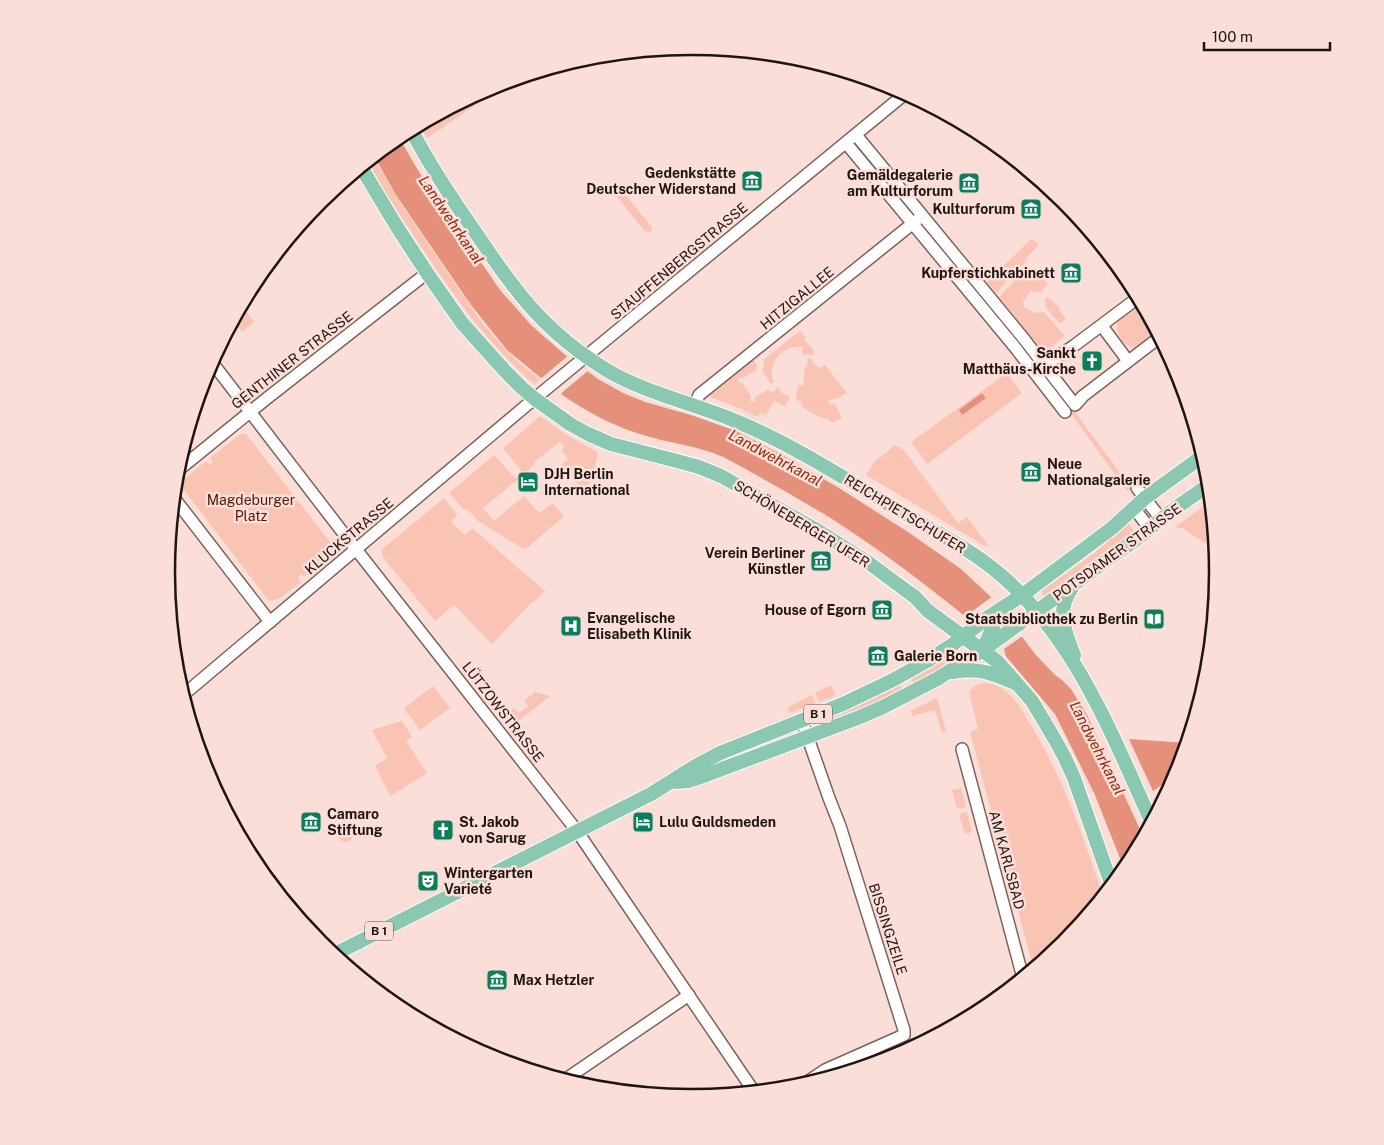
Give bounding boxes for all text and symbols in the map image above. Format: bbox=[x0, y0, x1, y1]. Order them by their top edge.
scale bar bbox=[1204, 20, 1330, 52]
text: 100 m bbox=[1212, 28, 1253, 45]
place label: Gedenkstätte Deutscher Widerstand bbox=[586, 165, 736, 197]
place label: Gemäldegalerie am Kulturforum bbox=[847, 167, 953, 199]
museum icon: Gedenkstätte Deutscher Widerstand bbox=[740, 169, 764, 193]
museum icon: Gemäldegalerie am Kulturforum bbox=[957, 171, 981, 195]
water label: Landwehrkanal bbox=[416, 172, 487, 267]
museum icon: Kulturforum bbox=[1019, 197, 1043, 221]
street label: STAUFFENBERGSTRASSE bbox=[607, 199, 751, 323]
place label: Kulturforum bbox=[933, 201, 1015, 217]
museum icon: Kupferstichkabinett bbox=[1059, 261, 1083, 285]
street label: HITZIGALLEE bbox=[757, 263, 837, 333]
place label: Kupferstichkabinett bbox=[921, 265, 1055, 281]
street label: GENTHINER STRASSE bbox=[228, 308, 356, 412]
place label: Sankt Matthäus-Kirche bbox=[963, 345, 1076, 377]
church icon: Sankt Matthäus-Kirche bbox=[1080, 349, 1104, 373]
water label: Landwehrkanal bbox=[726, 426, 825, 489]
place label: Neue Nationalgalerie bbox=[1047, 456, 1150, 488]
museum icon: Neue Nationalgalerie bbox=[1019, 460, 1043, 484]
place label: DJH Berlin International bbox=[544, 466, 631, 498]
hotel icon: DJH Berlin International bbox=[516, 470, 540, 494]
street label: REICHPIETSCHUFER bbox=[841, 471, 969, 557]
street label: SCHÖNEBERGER UFER bbox=[731, 475, 874, 571]
park label: Magdeburger Platz bbox=[207, 492, 295, 524]
street label: KLUCKSTRASSE bbox=[302, 494, 396, 578]
street label: POTSDAMER STRASSE bbox=[1050, 500, 1184, 604]
place label: Verein Berliner Künstler bbox=[705, 545, 805, 577]
museum icon: Verein Berliner Künstler bbox=[809, 549, 833, 573]
museum icon: House of Egorn bbox=[870, 598, 894, 622]
place label: House of Egorn bbox=[765, 602, 866, 618]
library icon: Staatsbibliothek zu Berlin bbox=[1142, 607, 1166, 631]
place label: Evangelische Elisabeth Klinik bbox=[587, 610, 692, 642]
place label: Staatsbibliothek zu Berlin bbox=[965, 611, 1138, 627]
hospital icon: Evangelische Elisabeth Klinik bbox=[559, 614, 583, 638]
museum icon: Galerie Born bbox=[866, 644, 890, 668]
place label: Galerie Born bbox=[894, 648, 977, 664]
street label: LÜTZOWSTRASSE bbox=[459, 658, 549, 765]
water label: Landwehrkanal bbox=[1066, 698, 1128, 798]
road number: B 1 bbox=[804, 704, 832, 724]
place label: Camaro Stiftung bbox=[327, 806, 383, 838]
street label: AM KARLSBAD bbox=[986, 809, 1028, 911]
museum icon: Camaro Stiftung bbox=[299, 810, 323, 834]
hotel icon: Lulu Guldsmeden bbox=[631, 810, 655, 834]
place label: St. Jakob von Sarug bbox=[459, 814, 526, 846]
place label: Lulu Guldsmeden bbox=[659, 814, 776, 830]
church icon: St. Jakob von Sarug bbox=[431, 818, 455, 842]
place label: Wintergarten Varieté bbox=[444, 865, 533, 897]
theatre icon: Wintergarten Varieté bbox=[416, 869, 440, 893]
street label: BISSINGZEILE bbox=[866, 881, 910, 977]
road number: B 1 bbox=[365, 921, 393, 940]
museum icon: Max Hetzler bbox=[485, 968, 509, 992]
place label: Max Hetzler bbox=[513, 972, 594, 988]

